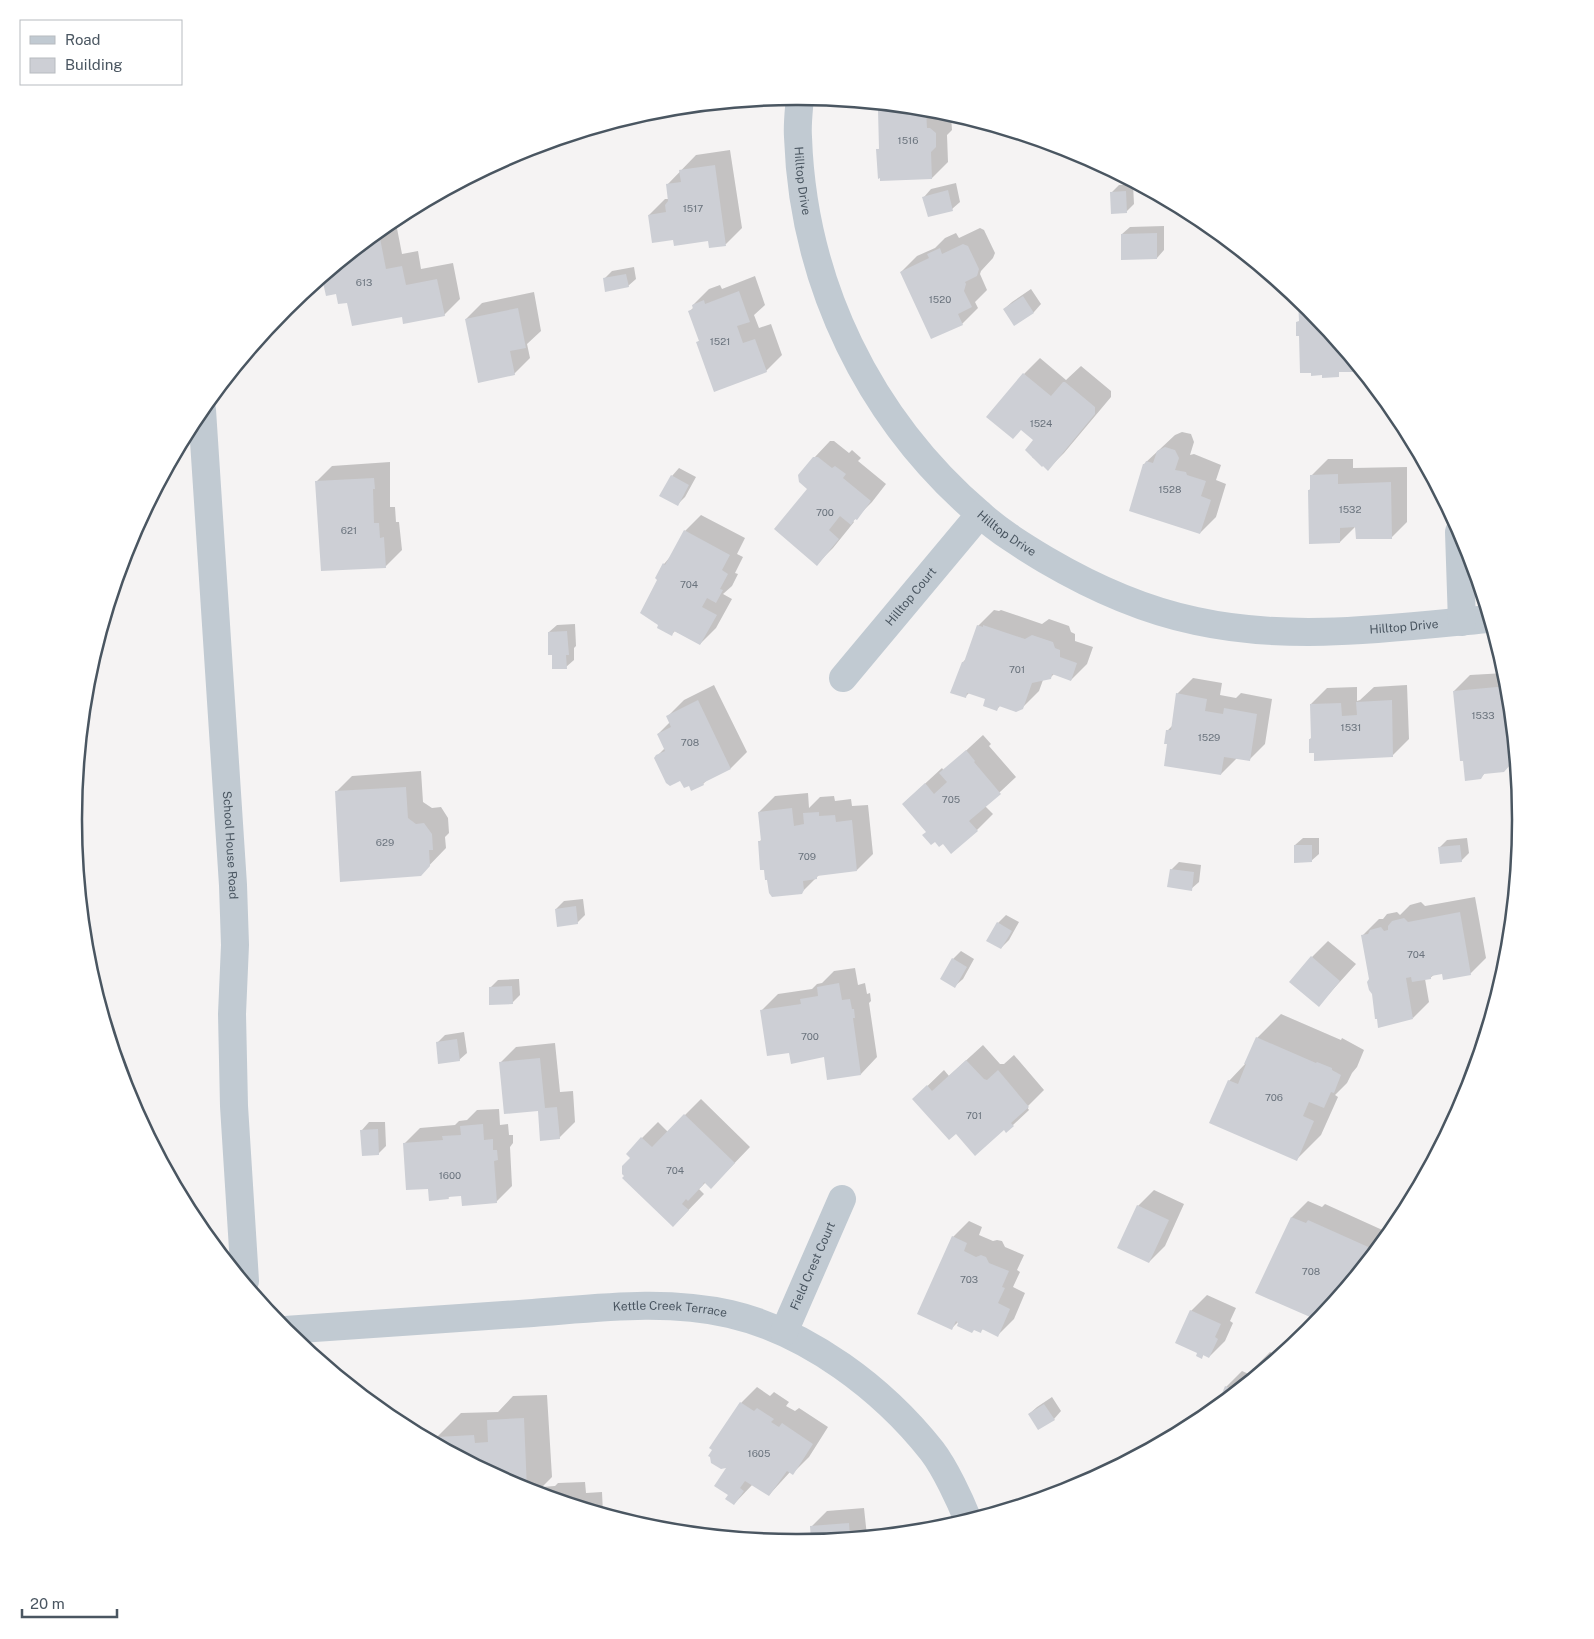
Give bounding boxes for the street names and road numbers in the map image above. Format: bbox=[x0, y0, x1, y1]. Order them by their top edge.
street label: Hilltop Drive bbox=[791, 146, 813, 216]
street label: Hilltop Drive bbox=[974, 508, 1039, 559]
street label: Hilltop Court bbox=[883, 564, 939, 629]
street label: Hilltop Drive bbox=[1369, 617, 1439, 637]
street label: School House Road bbox=[220, 790, 240, 900]
street label: Field Crest Court bbox=[787, 1219, 838, 1312]
street label: Kettle Creek Terrace bbox=[613, 1299, 729, 1320]

